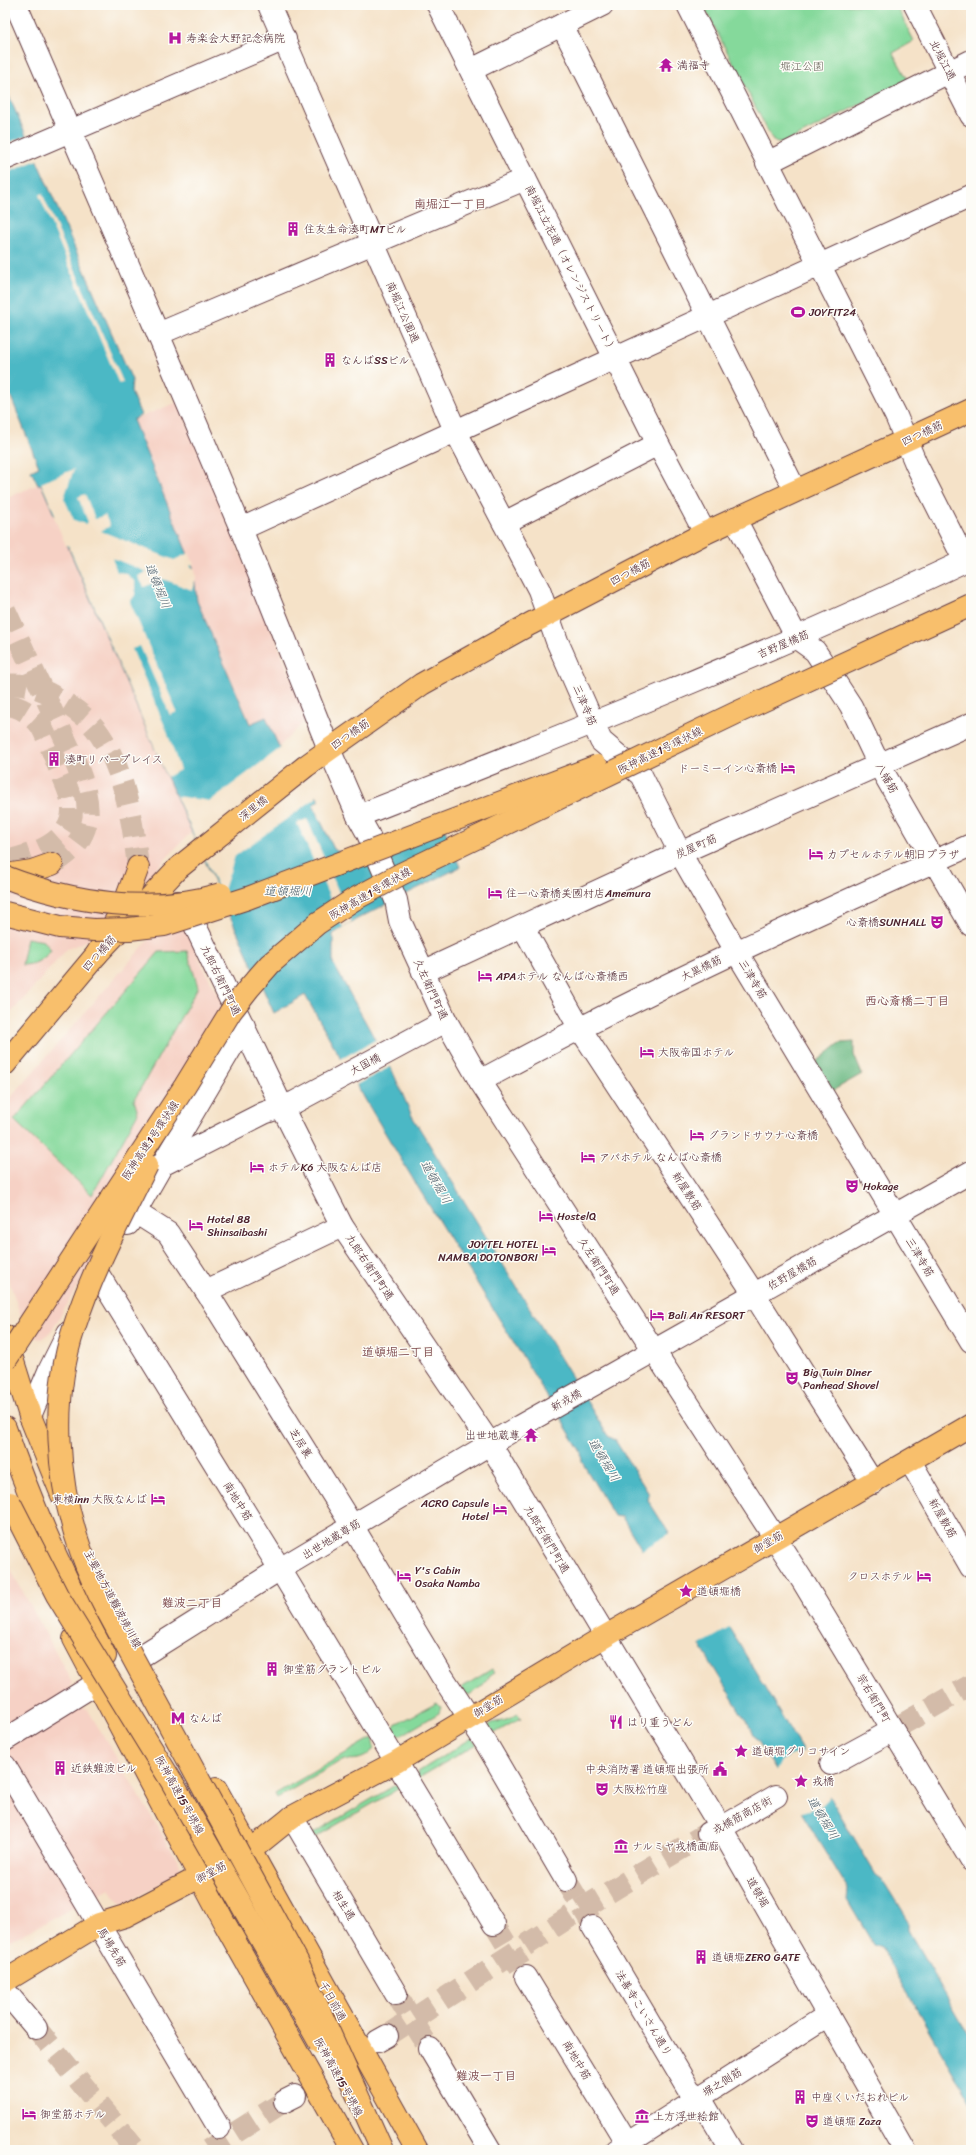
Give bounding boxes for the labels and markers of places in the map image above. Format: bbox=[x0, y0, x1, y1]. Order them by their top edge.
place label: 寿楽会大野記念病院 bbox=[186, 29, 285, 48]
hospital icon: 寿楽会大野記念病院 bbox=[167, 30, 183, 46]
place label: 満福寺 bbox=[677, 56, 710, 75]
temple icon: 満福寺 bbox=[658, 57, 674, 73]
place label: 住友生命湊町MTビル bbox=[304, 220, 407, 239]
building icon: 住友生命湊町MTビル bbox=[285, 221, 301, 237]
place label: JOYFIT24 bbox=[808, 303, 856, 322]
sports icon: JOYFIT24 bbox=[790, 304, 806, 320]
place label: なんばSSビル bbox=[341, 351, 410, 370]
building icon: なんばSSビル bbox=[322, 352, 338, 368]
place label: 湊町リバープレイス bbox=[65, 750, 163, 769]
building icon: 湊町リバープレイス bbox=[46, 751, 62, 767]
place label: ドーミーイン心斎橋 bbox=[678, 759, 777, 778]
hotel icon: ドーミーイン心斎橋 bbox=[780, 760, 796, 776]
place label: カプセルホテル朝日プラザ bbox=[827, 845, 959, 864]
hotel icon: カプセルホテル朝日プラザ bbox=[808, 846, 824, 862]
place label: 住一心斎橋美國村店Amemura bbox=[506, 884, 651, 903]
hotel icon: 住一心斎橋美國村店Amemura bbox=[487, 885, 503, 901]
place label: 心斎橋SUNHALL bbox=[846, 913, 926, 932]
theatre icon: 心斎橋SUNHALL bbox=[929, 914, 945, 930]
place label: APAホテル なんば心斎橋西 bbox=[495, 967, 628, 986]
hotel icon: APAホテル なんば心斎橋西 bbox=[477, 968, 493, 984]
place label: 大阪帝国ホテル bbox=[658, 1043, 735, 1062]
hotel icon: 大阪帝国ホテル bbox=[639, 1044, 655, 1060]
place label: グランドサウナ心斎橋 bbox=[708, 1126, 818, 1145]
hotel icon: グランドサウナ心斎橋 bbox=[689, 1127, 705, 1143]
place label: アパホテル なんば心斎橋 bbox=[599, 1148, 722, 1167]
hotel icon: アパホテル なんば心斎橋 bbox=[580, 1149, 596, 1165]
place label: ホテルK6 大阪なんば店 bbox=[268, 1158, 382, 1177]
hotel icon: ホテルK6 大阪なんば店 bbox=[249, 1159, 265, 1175]
place label: Hokage bbox=[863, 1177, 899, 1196]
theatre icon: Hokage bbox=[844, 1178, 860, 1194]
place label: HostelQ bbox=[557, 1207, 596, 1226]
hotel icon: HostelQ bbox=[538, 1208, 554, 1224]
place label: Hotel 88 Shinsaibashi bbox=[207, 1210, 268, 1242]
hotel icon: Hotel 88 Shinsaibashi bbox=[188, 1217, 204, 1233]
place label: JOYTEL HOTEL NAMBA DOTONBORI bbox=[438, 1235, 539, 1267]
hotel icon: JOYTEL HOTEL NAMBA DOTONBORI bbox=[541, 1242, 557, 1258]
place label: Bali An RESORT bbox=[668, 1306, 746, 1325]
hotel icon: Bali An RESORT bbox=[649, 1307, 665, 1323]
place label: Big Twin Diner Panhead Shovel bbox=[803, 1363, 880, 1395]
theatre icon: Big Twin Diner Panhead Shovel bbox=[784, 1370, 800, 1386]
place label: 出世地蔵尊 bbox=[465, 1426, 520, 1445]
temple icon: 出世地蔵尊 bbox=[523, 1427, 539, 1443]
place label: 東横inn 大阪なんば bbox=[52, 1490, 147, 1509]
hotel icon: 東横inn 大阪なんば bbox=[150, 1491, 166, 1507]
place label: ACRO Capsule Hotel bbox=[420, 1494, 490, 1526]
hotel icon: ACRO Capsule Hotel bbox=[492, 1501, 508, 1517]
place label: Y's Cabin Osaka Namba bbox=[415, 1561, 481, 1593]
place label: クロスホテル bbox=[847, 1567, 913, 1586]
hotel icon: Y's Cabin Osaka Namba bbox=[396, 1568, 412, 1584]
hotel icon: クロスホテル bbox=[916, 1568, 932, 1584]
place label: 道頓堀橋 bbox=[697, 1582, 741, 1601]
place icon: 道頓堀橋 bbox=[678, 1583, 694, 1599]
place label: 御堂筋グラントビル bbox=[283, 1660, 382, 1679]
building icon: 御堂筋グラントビル bbox=[264, 1661, 280, 1677]
place label: なんば bbox=[189, 1709, 222, 1728]
metro station icon: なんば bbox=[170, 1710, 186, 1726]
place label: はり重うどん bbox=[627, 1713, 693, 1732]
restaurant icon: はり重うどん bbox=[608, 1714, 624, 1730]
place label: 道頓堀グリコサイン bbox=[752, 1742, 850, 1761]
place icon: 道頓堀グリコサイン bbox=[733, 1743, 749, 1759]
place label: 近鉄難波ビル bbox=[71, 1759, 137, 1778]
building icon: 近鉄難波ビル bbox=[52, 1760, 68, 1776]
place label: 中央消防署 道頓堀出張所 bbox=[585, 1760, 709, 1779]
public building icon: 中央消防署 道頓堀出張所 bbox=[712, 1761, 728, 1777]
place label: 戎橋 bbox=[812, 1772, 834, 1791]
place icon: 戎橋 bbox=[793, 1773, 809, 1789]
place label: 大阪松竹座 bbox=[613, 1780, 668, 1799]
theatre icon: 大阪松竹座 bbox=[594, 1781, 610, 1797]
place label: ナルミヤ戎橋画廊 bbox=[632, 1837, 719, 1856]
museum icon: ナルミヤ戎橋画廊 bbox=[613, 1838, 629, 1854]
place label: 道頓堀ZERO GATE bbox=[712, 1948, 801, 1967]
building icon: 道頓堀ZERO GATE bbox=[693, 1949, 709, 1965]
place label: 中座くいだおれビル bbox=[811, 2088, 909, 2107]
building icon: 中座くいだおれビル bbox=[792, 2089, 808, 2105]
place label: 御堂筋ホテル bbox=[40, 2105, 106, 2124]
hotel icon: 御堂筋ホテル bbox=[21, 2106, 37, 2122]
place label: 上方浮世絵館 bbox=[653, 2107, 719, 2126]
museum icon: 上方浮世絵館 bbox=[634, 2108, 650, 2124]
place label: 道頓堀 Zaza bbox=[823, 2112, 882, 2131]
theatre icon: 道頓堀 Zaza bbox=[804, 2113, 820, 2129]

